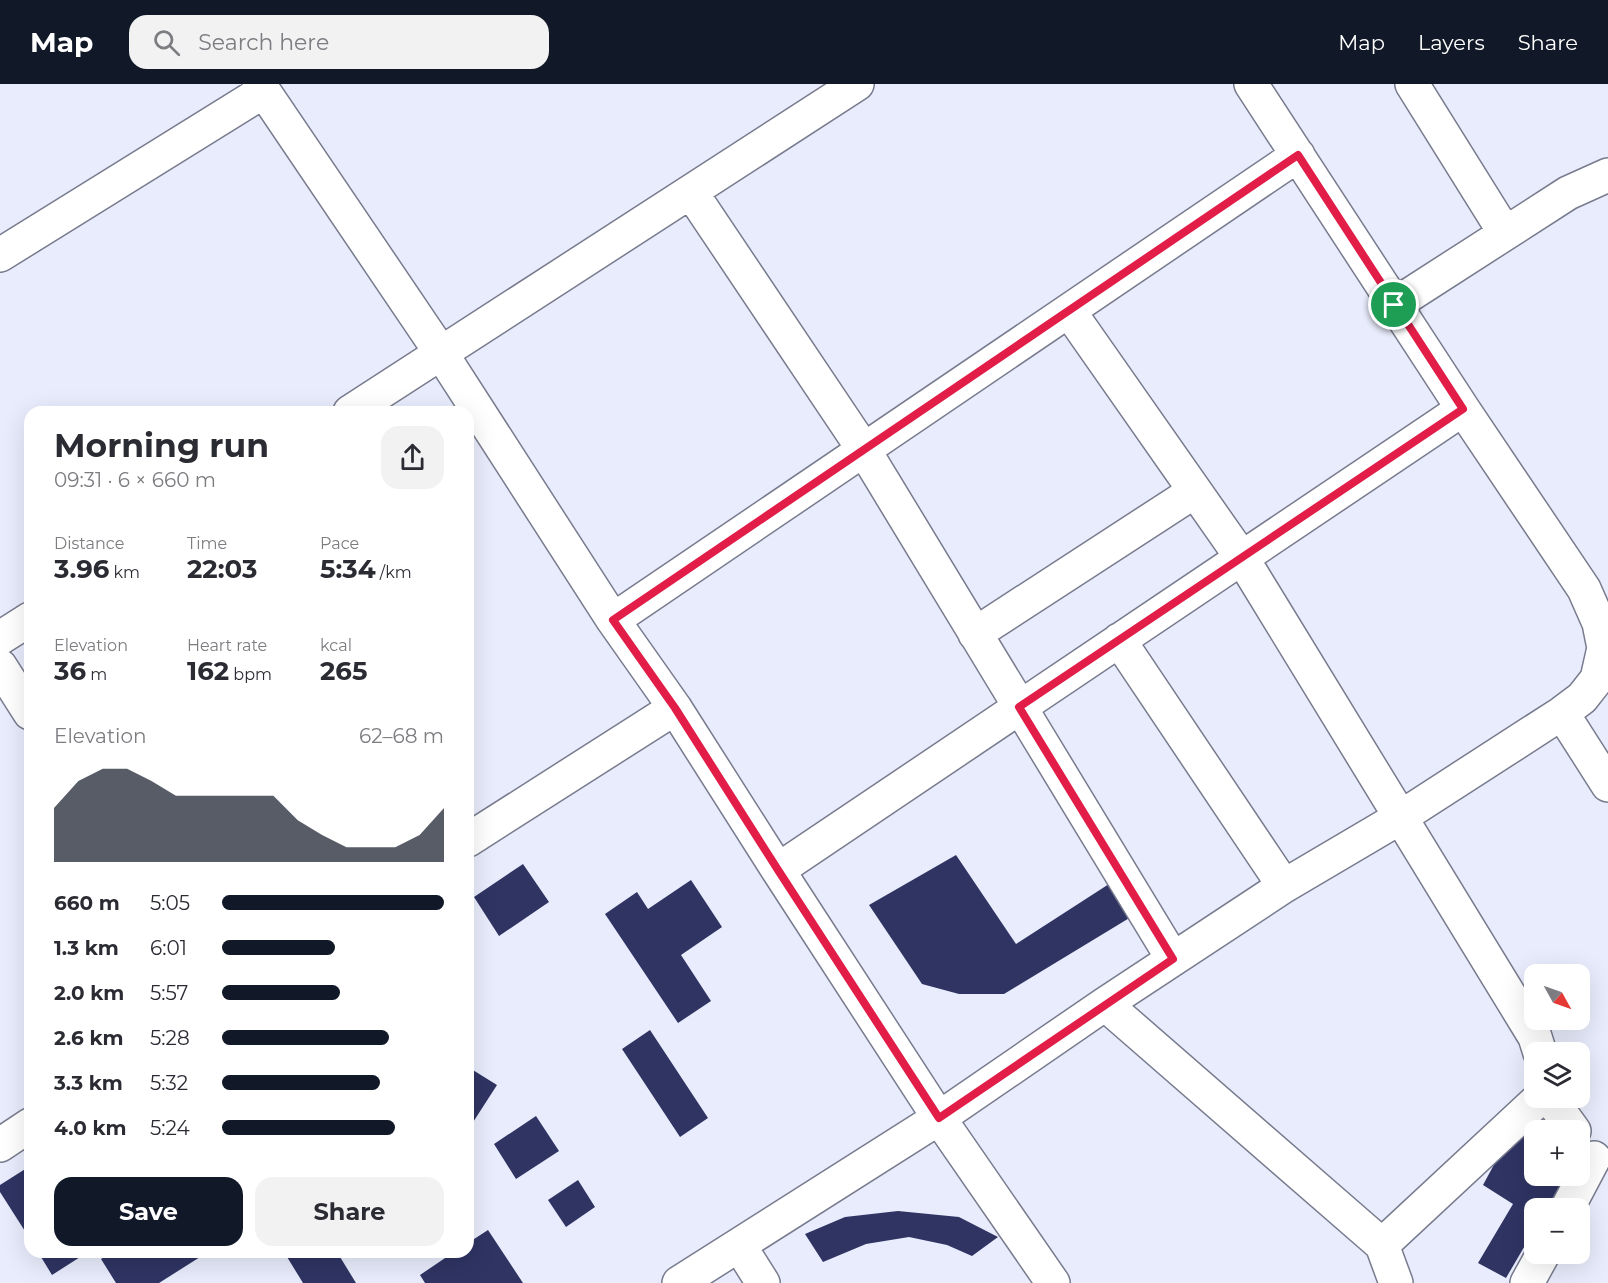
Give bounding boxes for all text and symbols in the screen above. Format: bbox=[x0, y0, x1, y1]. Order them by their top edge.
search box bbox=[129, 15, 549, 69]
text: Map bbox=[30, 25, 93, 59]
icon: search bbox=[150, 26, 183, 59]
text: Search here bbox=[198, 29, 329, 56]
text: Map bbox=[1338, 30, 1385, 55]
text: Layers bbox=[1418, 30, 1485, 55]
text: Share bbox=[1518, 30, 1578, 55]
pin bbox=[1368, 279, 1419, 330]
icon: arrive bbox=[1377, 288, 1410, 321]
text: Morning run bbox=[54, 425, 269, 465]
button: share bbox=[381, 426, 444, 489]
text: 09:31 · 6 × 660 m bbox=[54, 468, 216, 492]
text: Distance bbox=[54, 534, 124, 553]
text: Time bbox=[187, 534, 227, 553]
text: Pace bbox=[320, 534, 359, 553]
text: 3.96 bbox=[54, 553, 109, 585]
text: 22:03 bbox=[187, 553, 257, 585]
text: 5:34 bbox=[320, 553, 376, 585]
text: km bbox=[109, 563, 140, 582]
text: /km bbox=[376, 563, 412, 582]
text: Elevation bbox=[54, 636, 128, 655]
text: Heart rate bbox=[187, 636, 267, 655]
text: kcal bbox=[320, 636, 352, 655]
text: 36 bbox=[54, 655, 86, 687]
text: 162 bbox=[187, 655, 229, 687]
text: 265 bbox=[320, 655, 367, 687]
text: m bbox=[86, 665, 107, 684]
text: bpm bbox=[229, 665, 272, 684]
text: Elevation bbox=[54, 724, 146, 748]
text: 62–68 m bbox=[359, 724, 444, 748]
text: 660 m bbox=[54, 891, 120, 915]
text: 5:05 bbox=[150, 891, 190, 915]
text: 1.3 km bbox=[54, 936, 119, 960]
text: 6:01 bbox=[150, 936, 187, 960]
north arrow bbox=[1524, 964, 1590, 1030]
map controls bbox=[1524, 964, 1590, 1264]
text: 2.0 km bbox=[54, 981, 124, 1005]
text: 5:57 bbox=[150, 981, 188, 1005]
text: 2.6 km bbox=[54, 1026, 123, 1050]
text: 5:28 bbox=[150, 1026, 190, 1050]
button: layers bbox=[1524, 1042, 1590, 1108]
text: 3.3 km bbox=[54, 1071, 123, 1095]
text: 5:32 bbox=[150, 1071, 188, 1095]
text: 4.0 km bbox=[54, 1116, 126, 1140]
text: 5:24 bbox=[150, 1116, 190, 1140]
button: + bbox=[1524, 1120, 1590, 1186]
button: Save bbox=[54, 1177, 243, 1246]
button: Share bbox=[255, 1177, 444, 1246]
button: − bbox=[1524, 1198, 1590, 1264]

